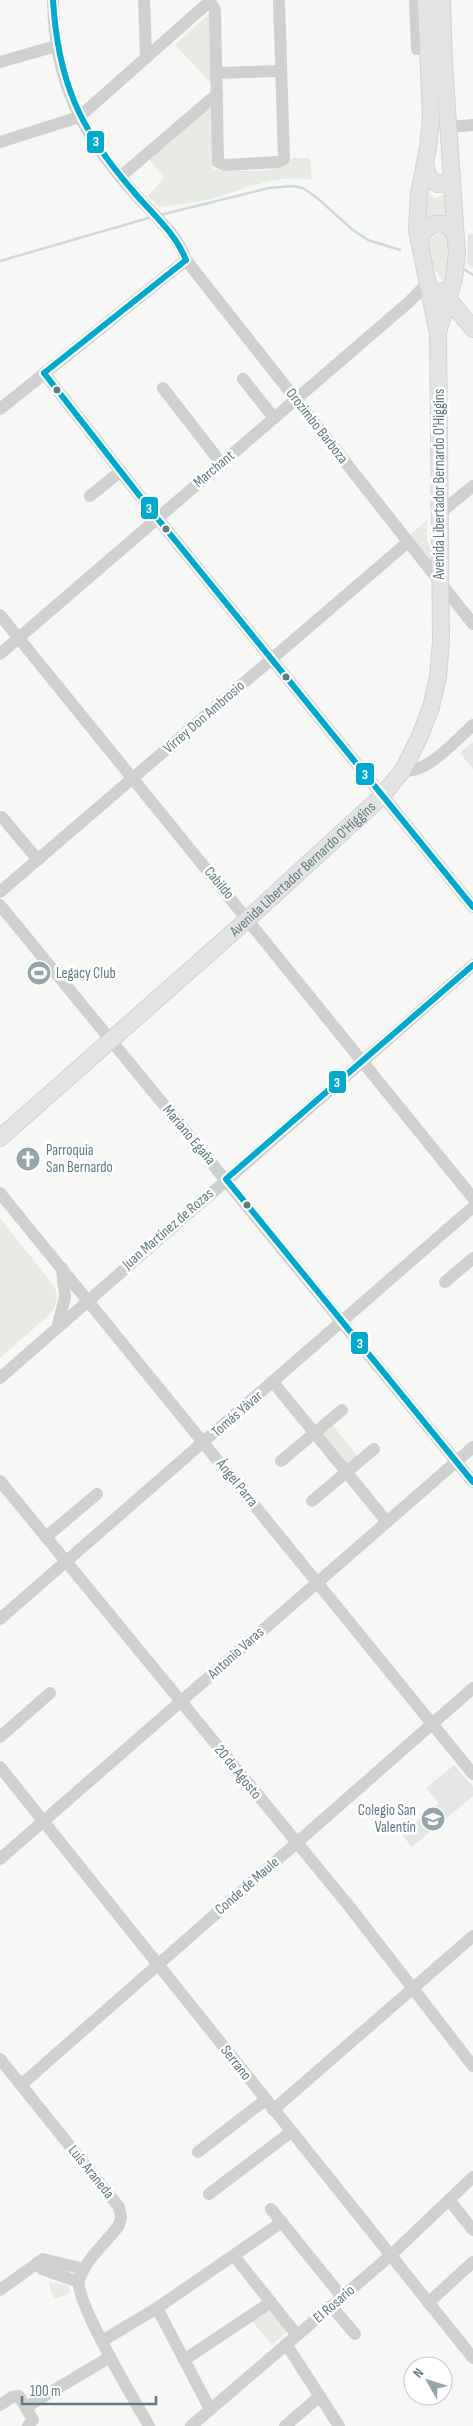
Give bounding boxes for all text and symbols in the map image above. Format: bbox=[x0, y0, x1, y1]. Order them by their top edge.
line badge: 3 bbox=[86, 130, 105, 154]
text: 3 bbox=[93, 133, 99, 150]
street label: Orozimbo Barboza bbox=[282, 384, 352, 468]
unlabelled marker bbox=[52, 385, 62, 395]
street label: Avenida Libertador Bernardo O'Higgins bbox=[430, 389, 449, 580]
street label: Marchant bbox=[189, 446, 239, 492]
line badge: 3 bbox=[140, 496, 159, 520]
text: 3 bbox=[146, 500, 152, 517]
unlabelled marker bbox=[161, 524, 171, 534]
unlabelled marker bbox=[281, 672, 291, 682]
street label: Virrey Don Ambrosio bbox=[159, 676, 249, 758]
line badge: 3 bbox=[355, 762, 375, 786]
text: 3 bbox=[362, 766, 368, 783]
street label: Avenida Libertador Bernardo O'Higgins bbox=[225, 797, 380, 941]
street label: Cabildo bbox=[200, 863, 238, 903]
sports icon: Legacy Club bbox=[26, 960, 52, 986]
place label: Legacy Club bbox=[56, 964, 116, 983]
line badge: 3 bbox=[328, 1070, 347, 1094]
text: 3 bbox=[334, 1074, 340, 1091]
street label: Mariano Egaña bbox=[158, 1101, 220, 1169]
place label: Parroquia San Bernardo bbox=[46, 1141, 113, 1177]
church icon: Parroquia San Bernardo bbox=[15, 1146, 41, 1172]
street label: Juan Martínez de Rozas bbox=[118, 1184, 218, 1274]
unlabelled marker bbox=[242, 1200, 252, 1210]
line badge: 3 bbox=[350, 1331, 369, 1355]
text: 3 bbox=[357, 1335, 363, 1352]
street label: Tomás Yávar bbox=[208, 1386, 267, 1441]
street label: Ángel Parra bbox=[211, 1454, 262, 1511]
street label: Antonio Varas bbox=[203, 1623, 268, 1684]
street label: 20 de Agosto bbox=[210, 1741, 266, 1803]
place label: Colegio San Valentín bbox=[358, 1801, 416, 1837]
school or university icon: Colegio San Valentín bbox=[420, 1806, 446, 1832]
street label: Conde de Maule bbox=[211, 1853, 283, 1919]
street label: Serrano bbox=[216, 2042, 256, 2084]
street label: Luis Araneda bbox=[64, 2141, 118, 2203]
street label: El Rosario bbox=[309, 2281, 359, 2327]
north arrow bbox=[403, 2356, 453, 2406]
text: N bbox=[409, 2365, 427, 2381]
scale bar bbox=[22, 2374, 156, 2406]
text: 100 m bbox=[30, 2382, 61, 2401]

